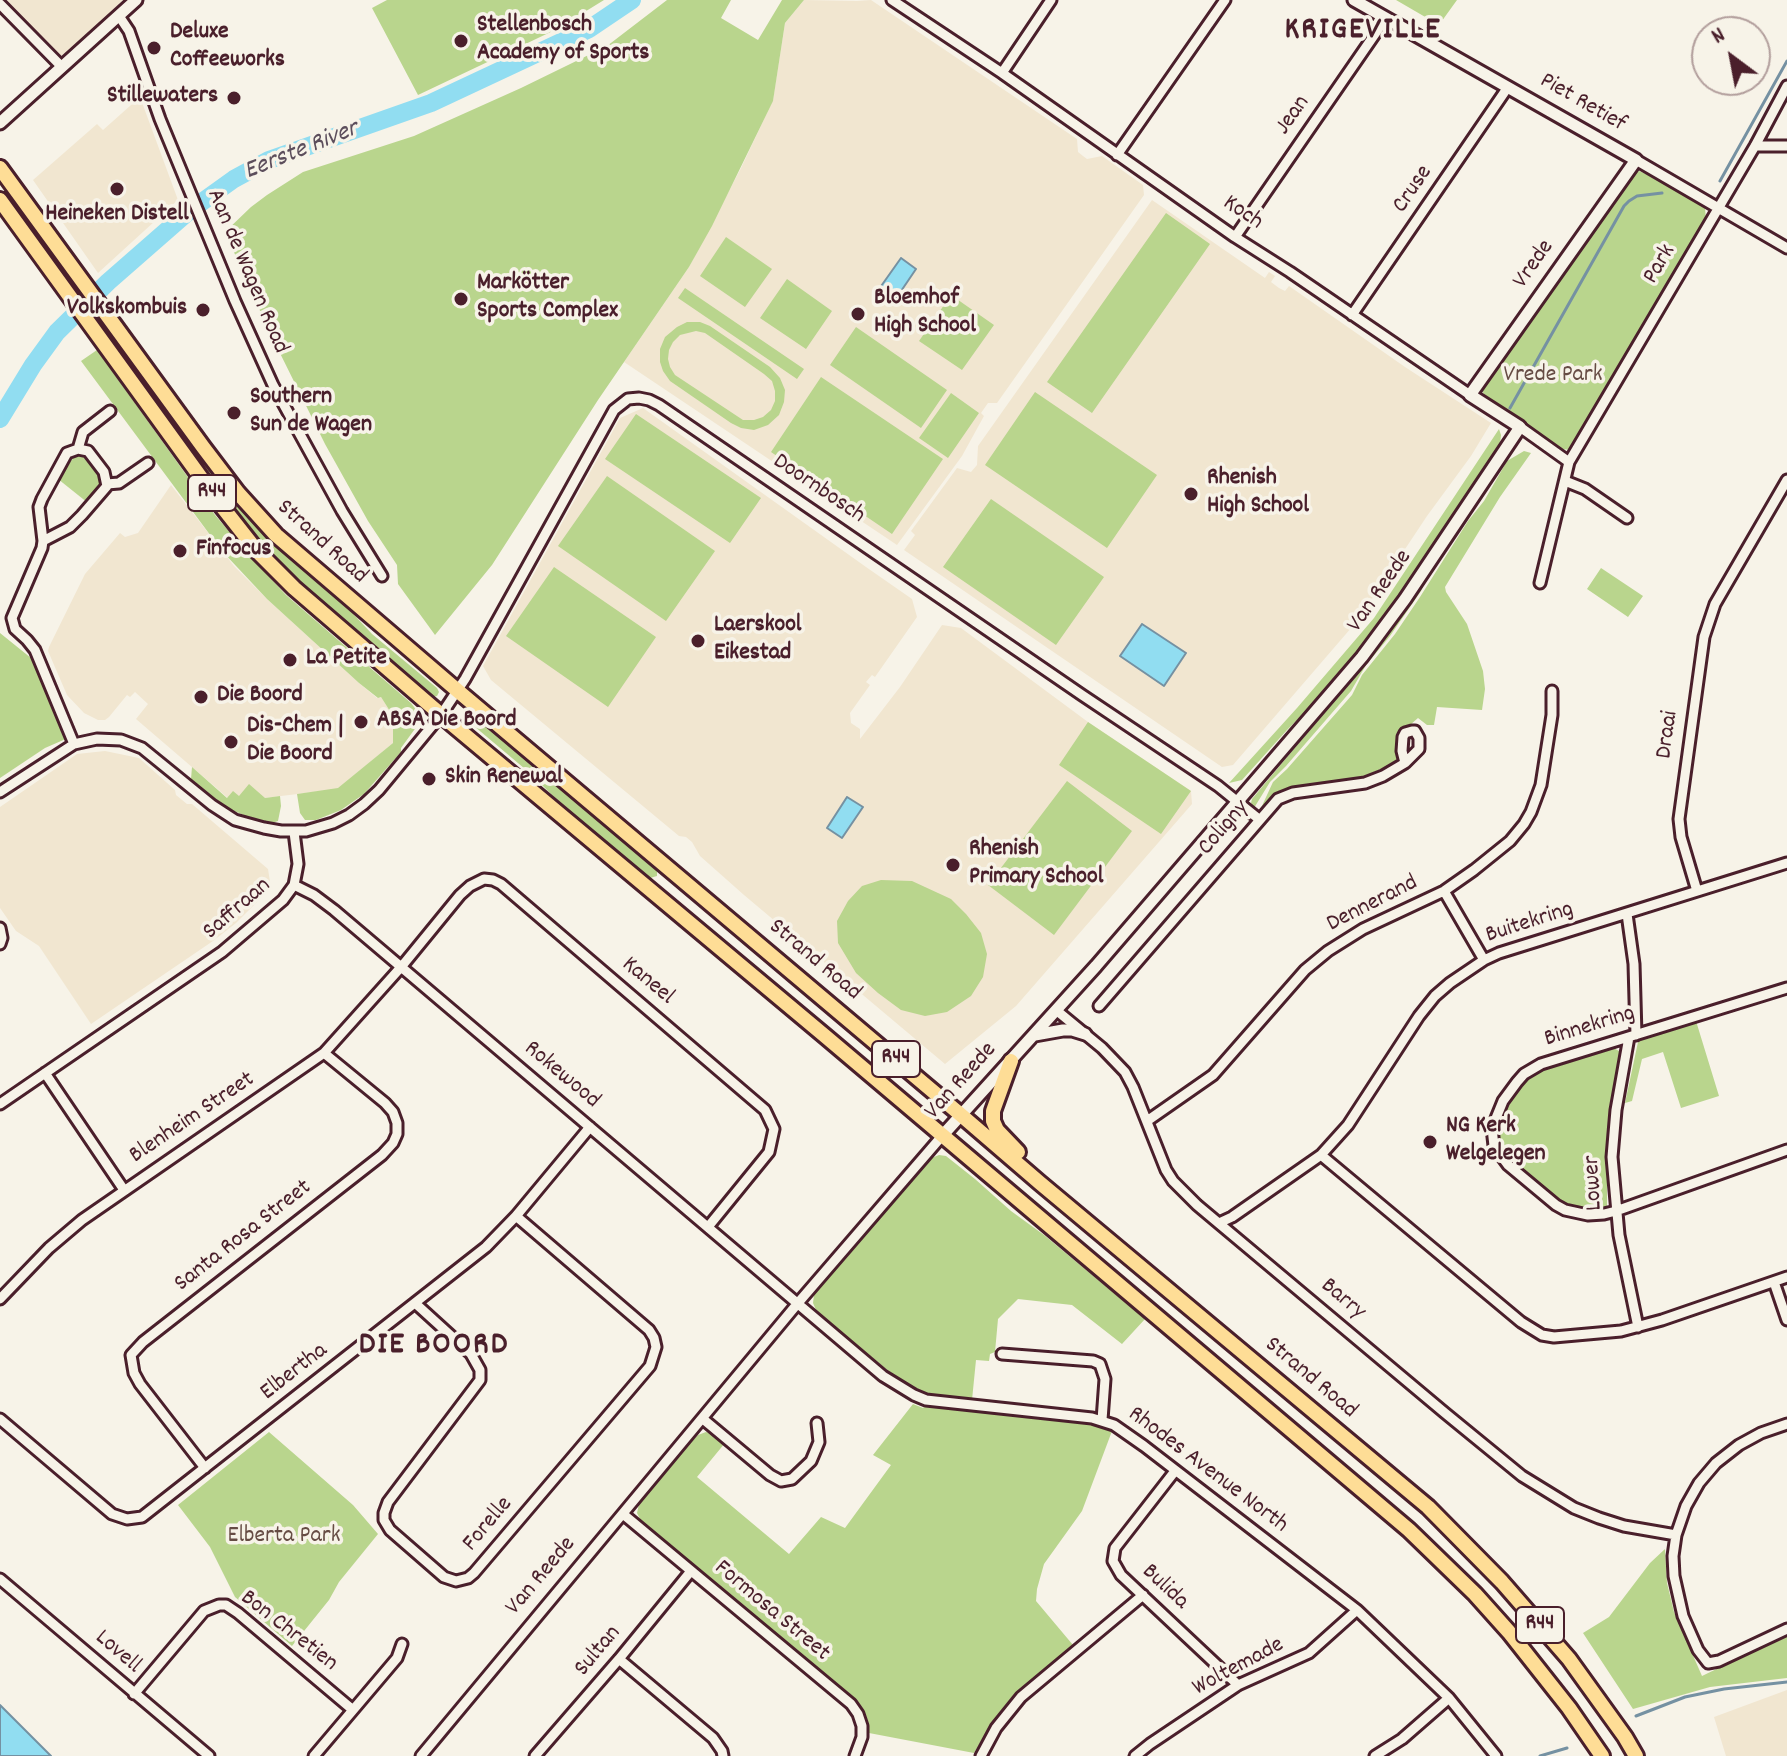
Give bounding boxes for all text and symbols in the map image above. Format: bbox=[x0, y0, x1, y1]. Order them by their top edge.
place label: Stellenbosch Academy of Sports bbox=[477, 13, 649, 69]
district label: KRIGEVILLE bbox=[1285, 14, 1441, 52]
north arrow bbox=[1691, 16, 1771, 96]
place label: Deluxe Coffeeworks bbox=[170, 20, 285, 76]
text: N bbox=[1706, 21, 1732, 53]
marker: Stellenbosch Academy of Sports bbox=[452, 32, 470, 50]
marker: Deluxe Coffeeworks bbox=[145, 39, 163, 57]
street label: Piet Retief bbox=[1534, 68, 1630, 140]
place label: Stillewaters bbox=[107, 84, 218, 112]
marker: Stillewaters bbox=[225, 89, 243, 107]
street label: Jean bbox=[1270, 91, 1318, 141]
water label: Eerste River bbox=[240, 115, 364, 189]
street label: Cruse bbox=[1388, 160, 1440, 220]
marker: Heineken Distell bbox=[108, 180, 126, 198]
street label: Aan de Wagen Road bbox=[198, 185, 294, 359]
street label: Koch bbox=[1216, 190, 1268, 238]
place label: Heineken Distell bbox=[45, 202, 189, 230]
street label: Vrede bbox=[1508, 235, 1562, 295]
street label: Park bbox=[1638, 240, 1684, 290]
place label: Markötter Sports Complex bbox=[477, 271, 618, 327]
place label: Bloemhof High School bbox=[874, 286, 976, 342]
marker: Markötter Sports Complex bbox=[452, 290, 470, 308]
place label: Volkskombuis bbox=[67, 296, 187, 324]
marker: Volkskombuis bbox=[194, 301, 212, 319]
marker: Bloemhof High School bbox=[849, 305, 867, 323]
park label: Vrede Park bbox=[1503, 363, 1603, 391]
place label: Southern Sun de Wagen bbox=[250, 385, 372, 441]
marker: Southern Sun de Wagen bbox=[225, 404, 243, 422]
street label: Doornbosch bbox=[766, 449, 870, 531]
place label: Rhenish High School bbox=[1207, 466, 1309, 522]
road number: R44 bbox=[188, 475, 236, 511]
marker: Rhenish High School bbox=[1182, 485, 1200, 503]
street label: Strand Road bbox=[270, 495, 372, 591]
place label: Finfocus bbox=[196, 537, 271, 565]
marker: Finfocus bbox=[171, 542, 189, 560]
street label: Van Reede bbox=[1342, 545, 1420, 639]
place label: Laerskool Eikestad bbox=[714, 613, 802, 669]
marker: Laerskool Eikestad bbox=[689, 632, 707, 650]
place label: La Petite bbox=[306, 646, 387, 674]
marker: La Petite bbox=[281, 651, 299, 669]
place label: Die Boord bbox=[217, 683, 303, 711]
marker: Die Boord bbox=[192, 688, 210, 706]
place label: ABSA Die Boord bbox=[377, 708, 516, 736]
street label: Draai bbox=[1651, 709, 1687, 761]
marker: ABSA Die Boord bbox=[352, 713, 370, 731]
place label: Dis-Chem | Die Boord bbox=[247, 714, 344, 770]
marker: Dis-Chem | Die Boord bbox=[222, 733, 240, 751]
place label: Skin Renewal bbox=[445, 765, 563, 793]
marker: Skin Renewal bbox=[420, 770, 438, 788]
street label: Coligny bbox=[1193, 795, 1257, 863]
place label: Rhenish Primary School bbox=[969, 837, 1103, 893]
marker: Rhenish Primary School bbox=[944, 856, 962, 874]
street label: Dennerand bbox=[1323, 870, 1423, 940]
street label: Saffraan bbox=[198, 873, 278, 947]
street label: Buitekring bbox=[1483, 896, 1577, 952]
street label: Strand Road bbox=[762, 914, 866, 1008]
street label: Kaneel bbox=[615, 952, 679, 1012]
street label: Binnekring bbox=[1541, 1001, 1639, 1055]
street label: Rokewood bbox=[517, 1036, 605, 1116]
street label: Van Reede bbox=[920, 1037, 1004, 1127]
road number: R44 bbox=[872, 1041, 920, 1077]
street label: Blenheim Street bbox=[125, 1067, 261, 1171]
place label: NG Kerk Welgelegen bbox=[1446, 1114, 1546, 1170]
marker: NG Kerk Welgelegen bbox=[1421, 1133, 1439, 1151]
street label: Lower bbox=[1579, 1155, 1611, 1211]
street label: Santa Rosa Street bbox=[170, 1175, 318, 1299]
street label: Barry bbox=[1314, 1273, 1370, 1327]
district label: DIE BOORD bbox=[359, 1329, 509, 1367]
street label: Strand Road bbox=[1258, 1332, 1362, 1426]
street label: Elbertha bbox=[256, 1338, 334, 1408]
street label: Rhodes Avenue North bbox=[1121, 1401, 1293, 1541]
street label: Forelle bbox=[458, 1492, 520, 1558]
park label: Elberta Park bbox=[228, 1524, 340, 1552]
street label: Van Reede bbox=[501, 1532, 583, 1622]
street label: Formosa Street bbox=[707, 1555, 835, 1669]
street label: Bulida bbox=[1134, 1559, 1194, 1617]
street label: Bon Chretien bbox=[233, 1585, 343, 1679]
road number: R44 bbox=[1516, 1607, 1564, 1643]
street label: Sultan bbox=[569, 1621, 629, 1683]
street label: Lovell bbox=[88, 1625, 146, 1681]
street label: Woltemade bbox=[1188, 1632, 1290, 1704]

